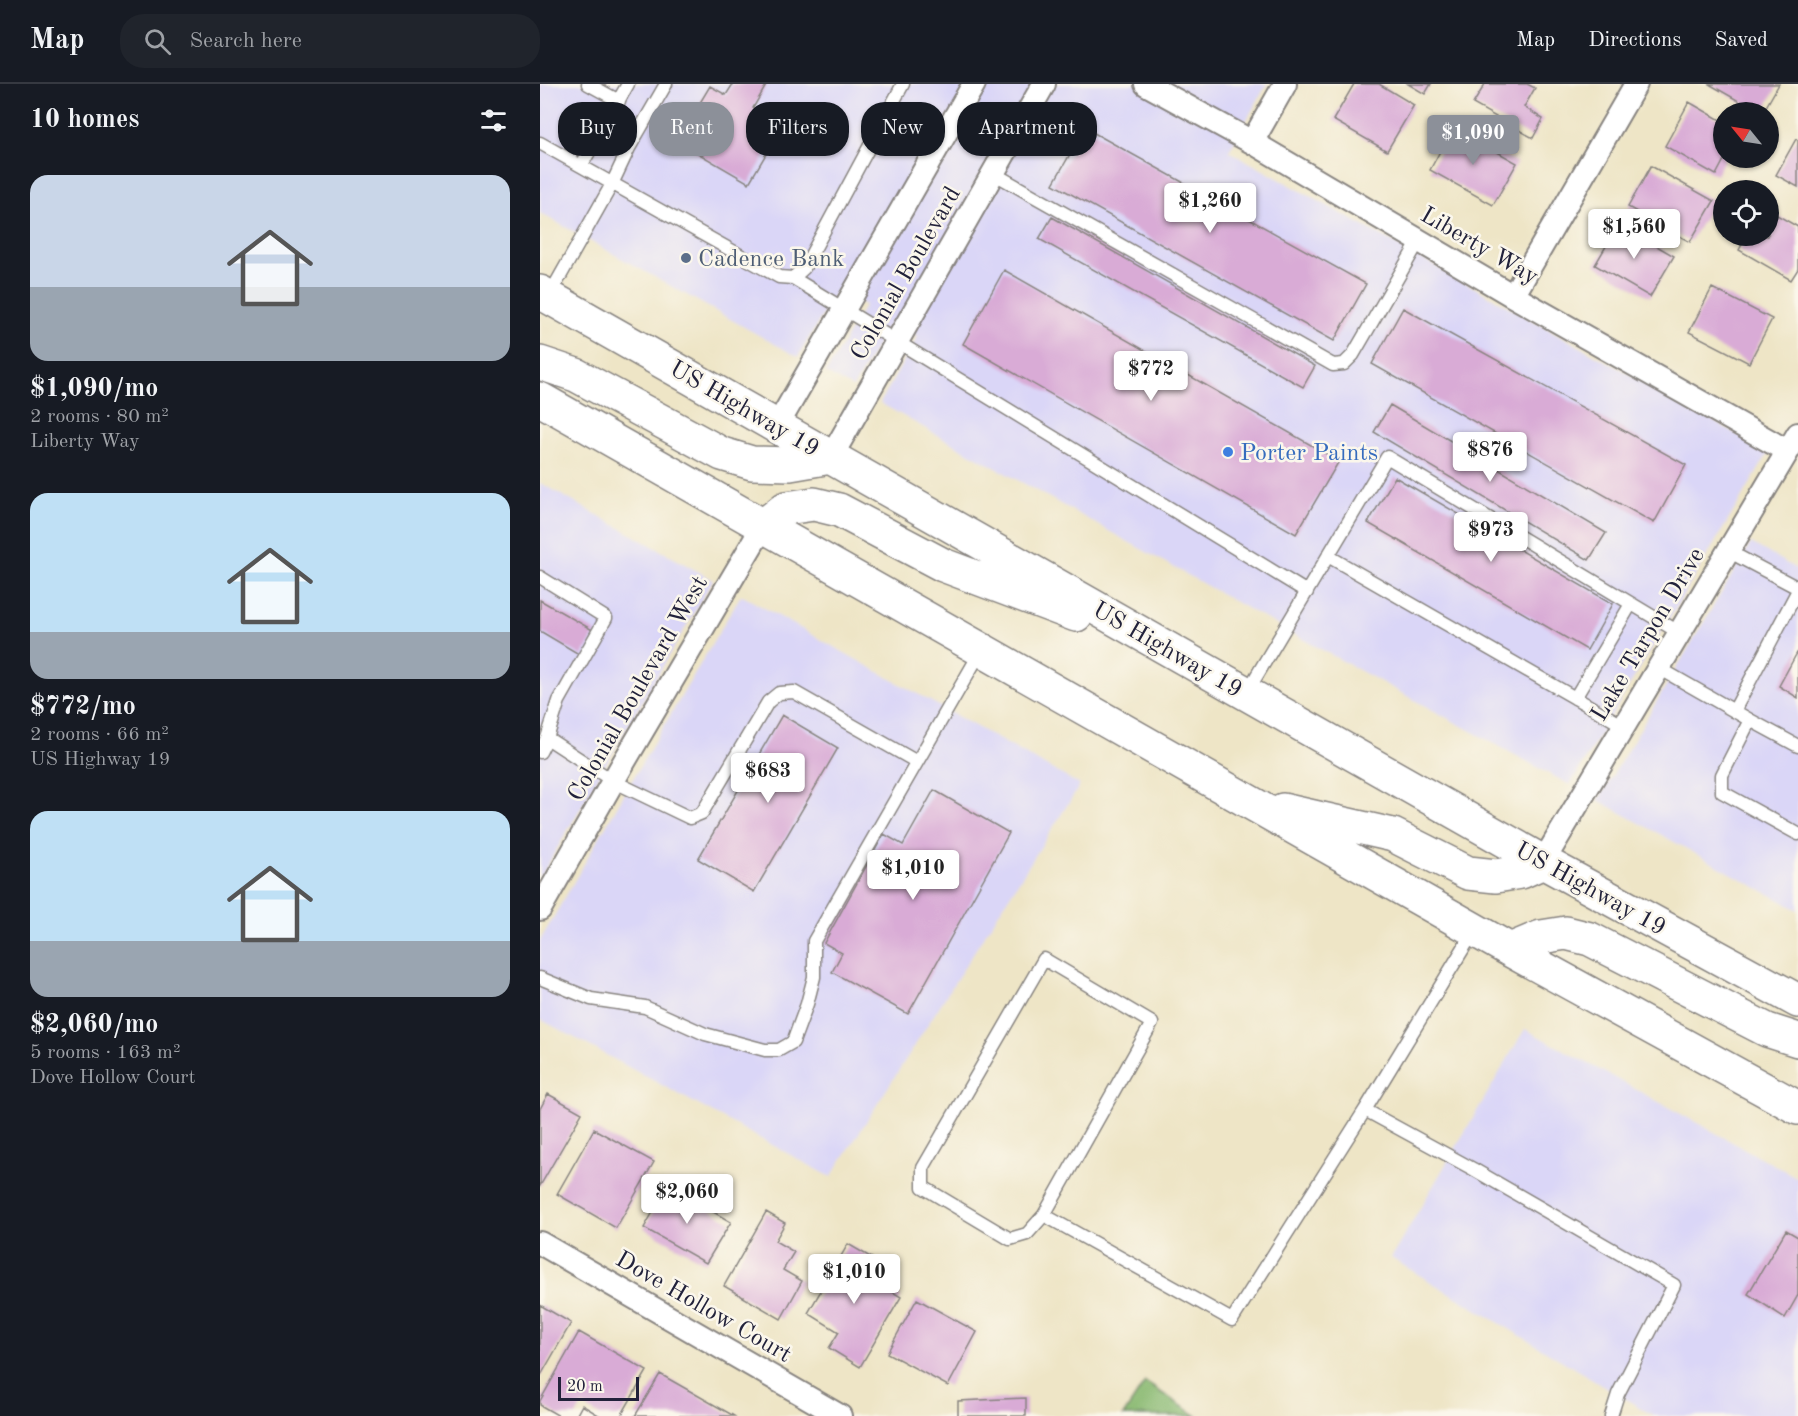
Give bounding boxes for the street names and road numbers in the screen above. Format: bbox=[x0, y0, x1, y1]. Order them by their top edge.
street label: Colonial Boulevard bbox=[847, 183, 966, 365]
street label: Liberty Way bbox=[1416, 203, 1542, 290]
street label: US Highway 19 bbox=[665, 357, 823, 462]
street label: Lake Tarpon Drive bbox=[1588, 544, 1710, 726]
street label: Colonial Boulevard West bbox=[564, 572, 713, 806]
street label: US Highway 19 bbox=[1088, 598, 1246, 703]
street label: US Highway 19 bbox=[1511, 838, 1669, 941]
street label: Dove Hollow Court bbox=[611, 1248, 795, 1368]

